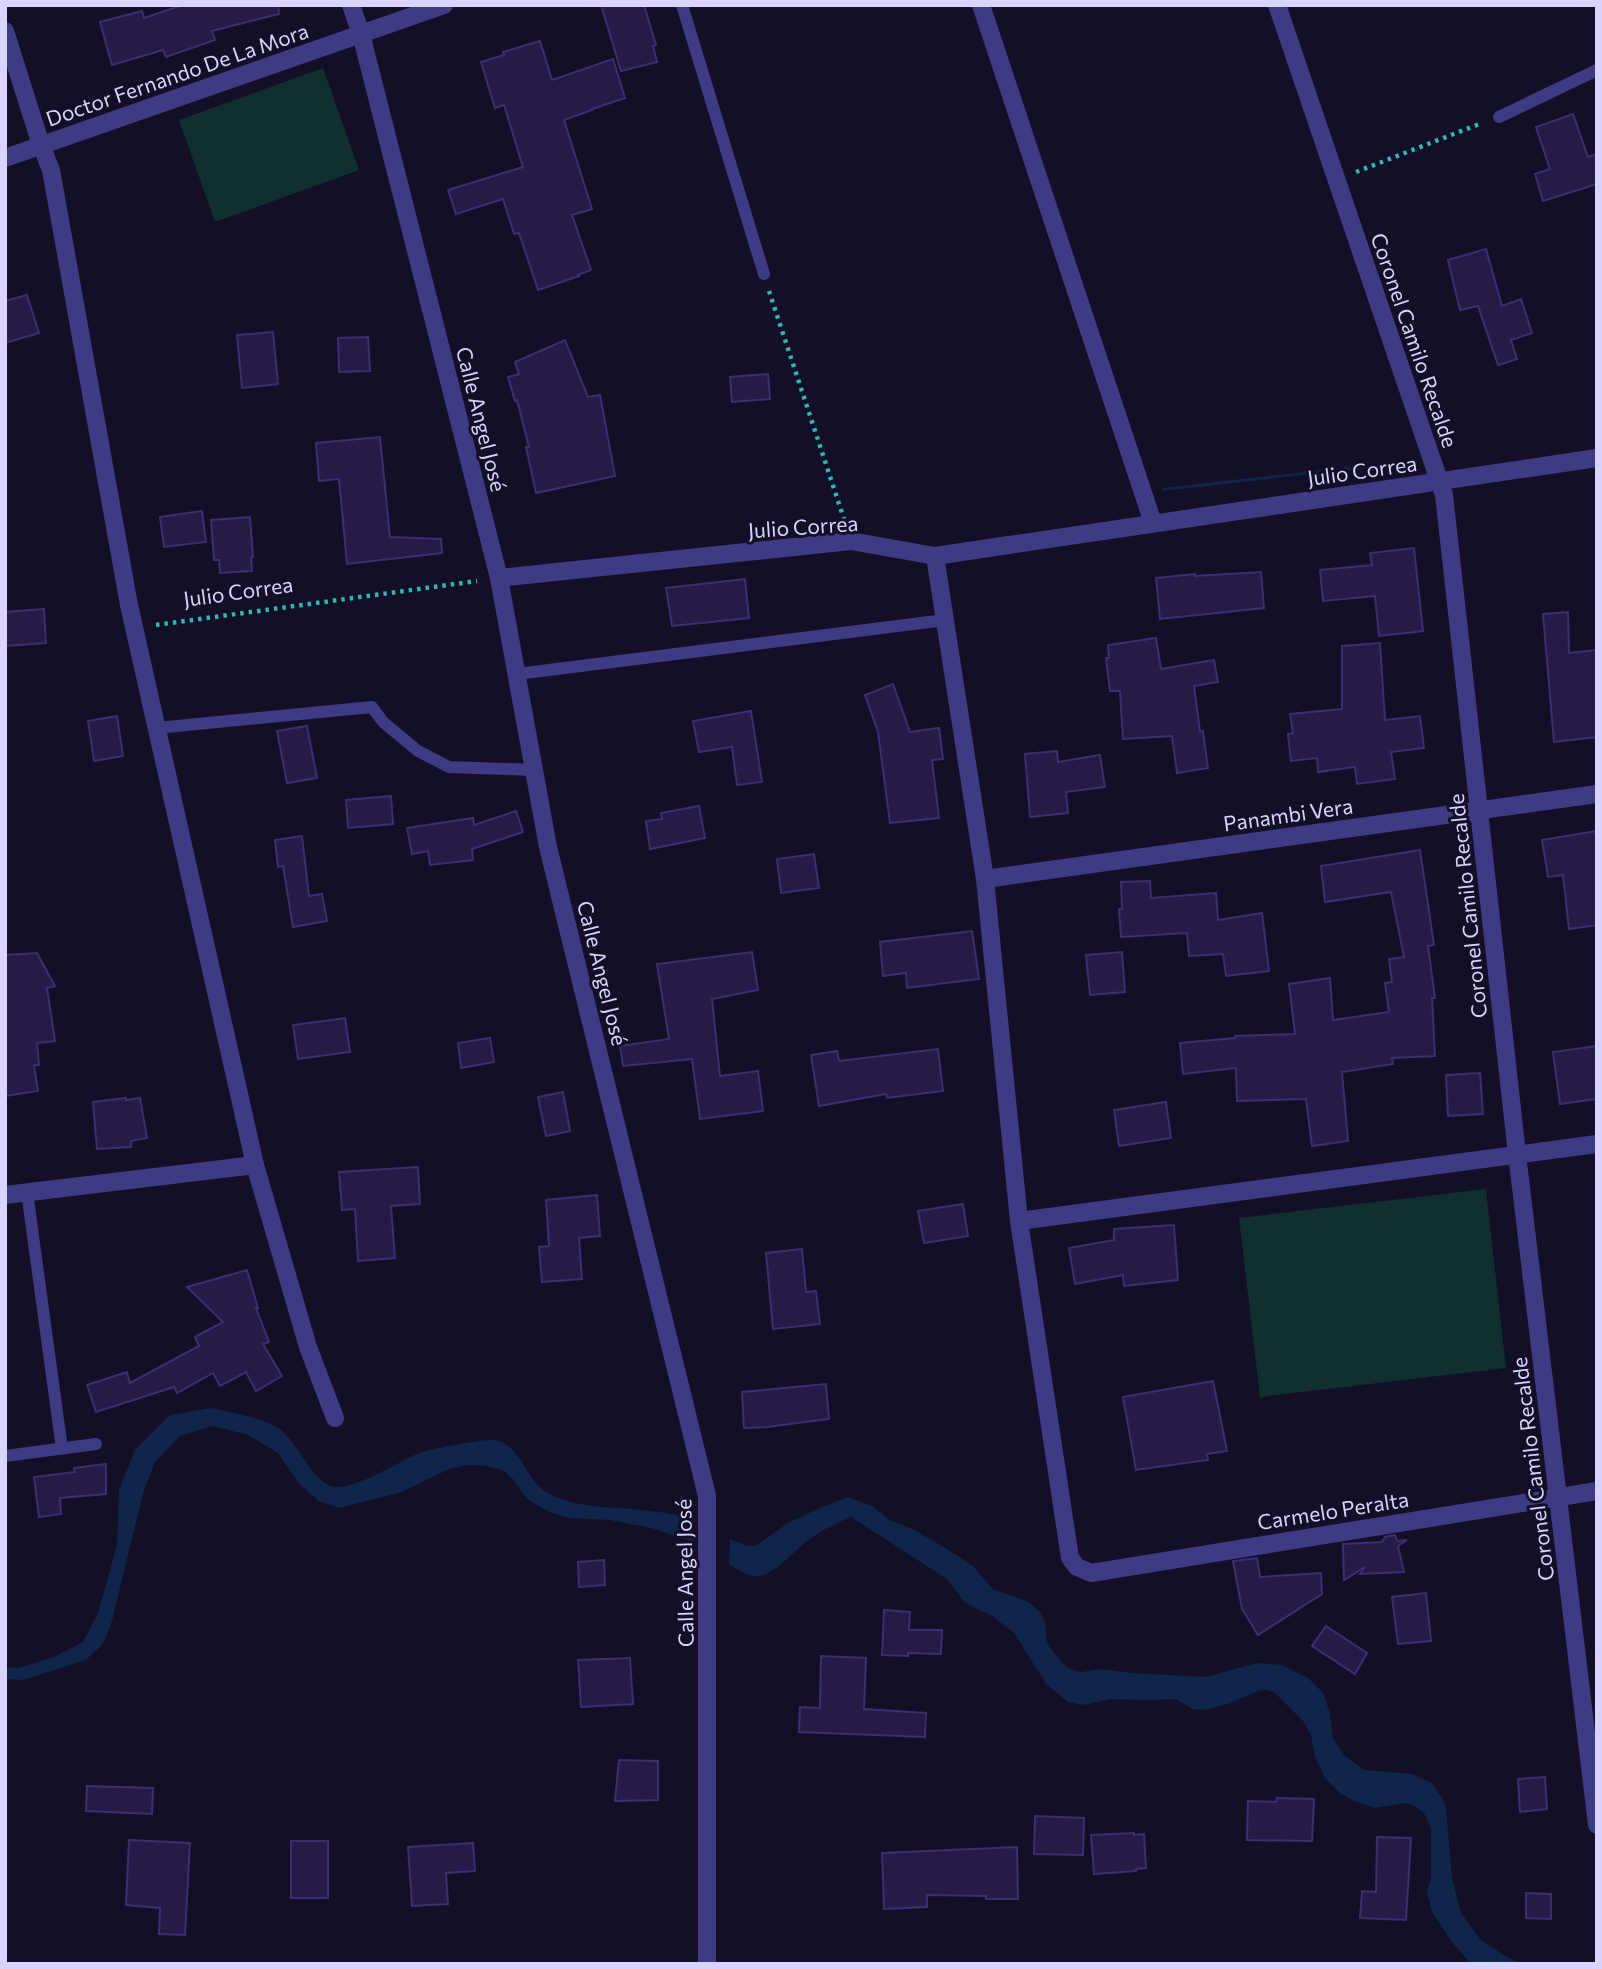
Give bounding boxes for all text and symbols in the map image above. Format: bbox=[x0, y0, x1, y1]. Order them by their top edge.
street label: Doctor Fernando De La Mora bbox=[42, 17, 312, 131]
street label: Coronel Camilo Recalde bbox=[1366, 229, 1464, 451]
street label: Calle Angel José bbox=[452, 344, 512, 494]
street label: Julio Correa bbox=[1306, 450, 1418, 490]
street label: Julio Correa bbox=[747, 510, 859, 542]
street label: Julio Correa bbox=[182, 571, 294, 611]
street label: Panambi Vera bbox=[1222, 793, 1354, 835]
street label: Coronel Camilo Recalde bbox=[1443, 793, 1491, 1019]
street label: Calle Angel José bbox=[573, 898, 633, 1048]
street label: Coronel Camilo Recalde bbox=[1506, 1356, 1558, 1582]
street label: Carmelo Peralta bbox=[1255, 1486, 1411, 1534]
street label: Calle Angel José bbox=[670, 1499, 698, 1647]

